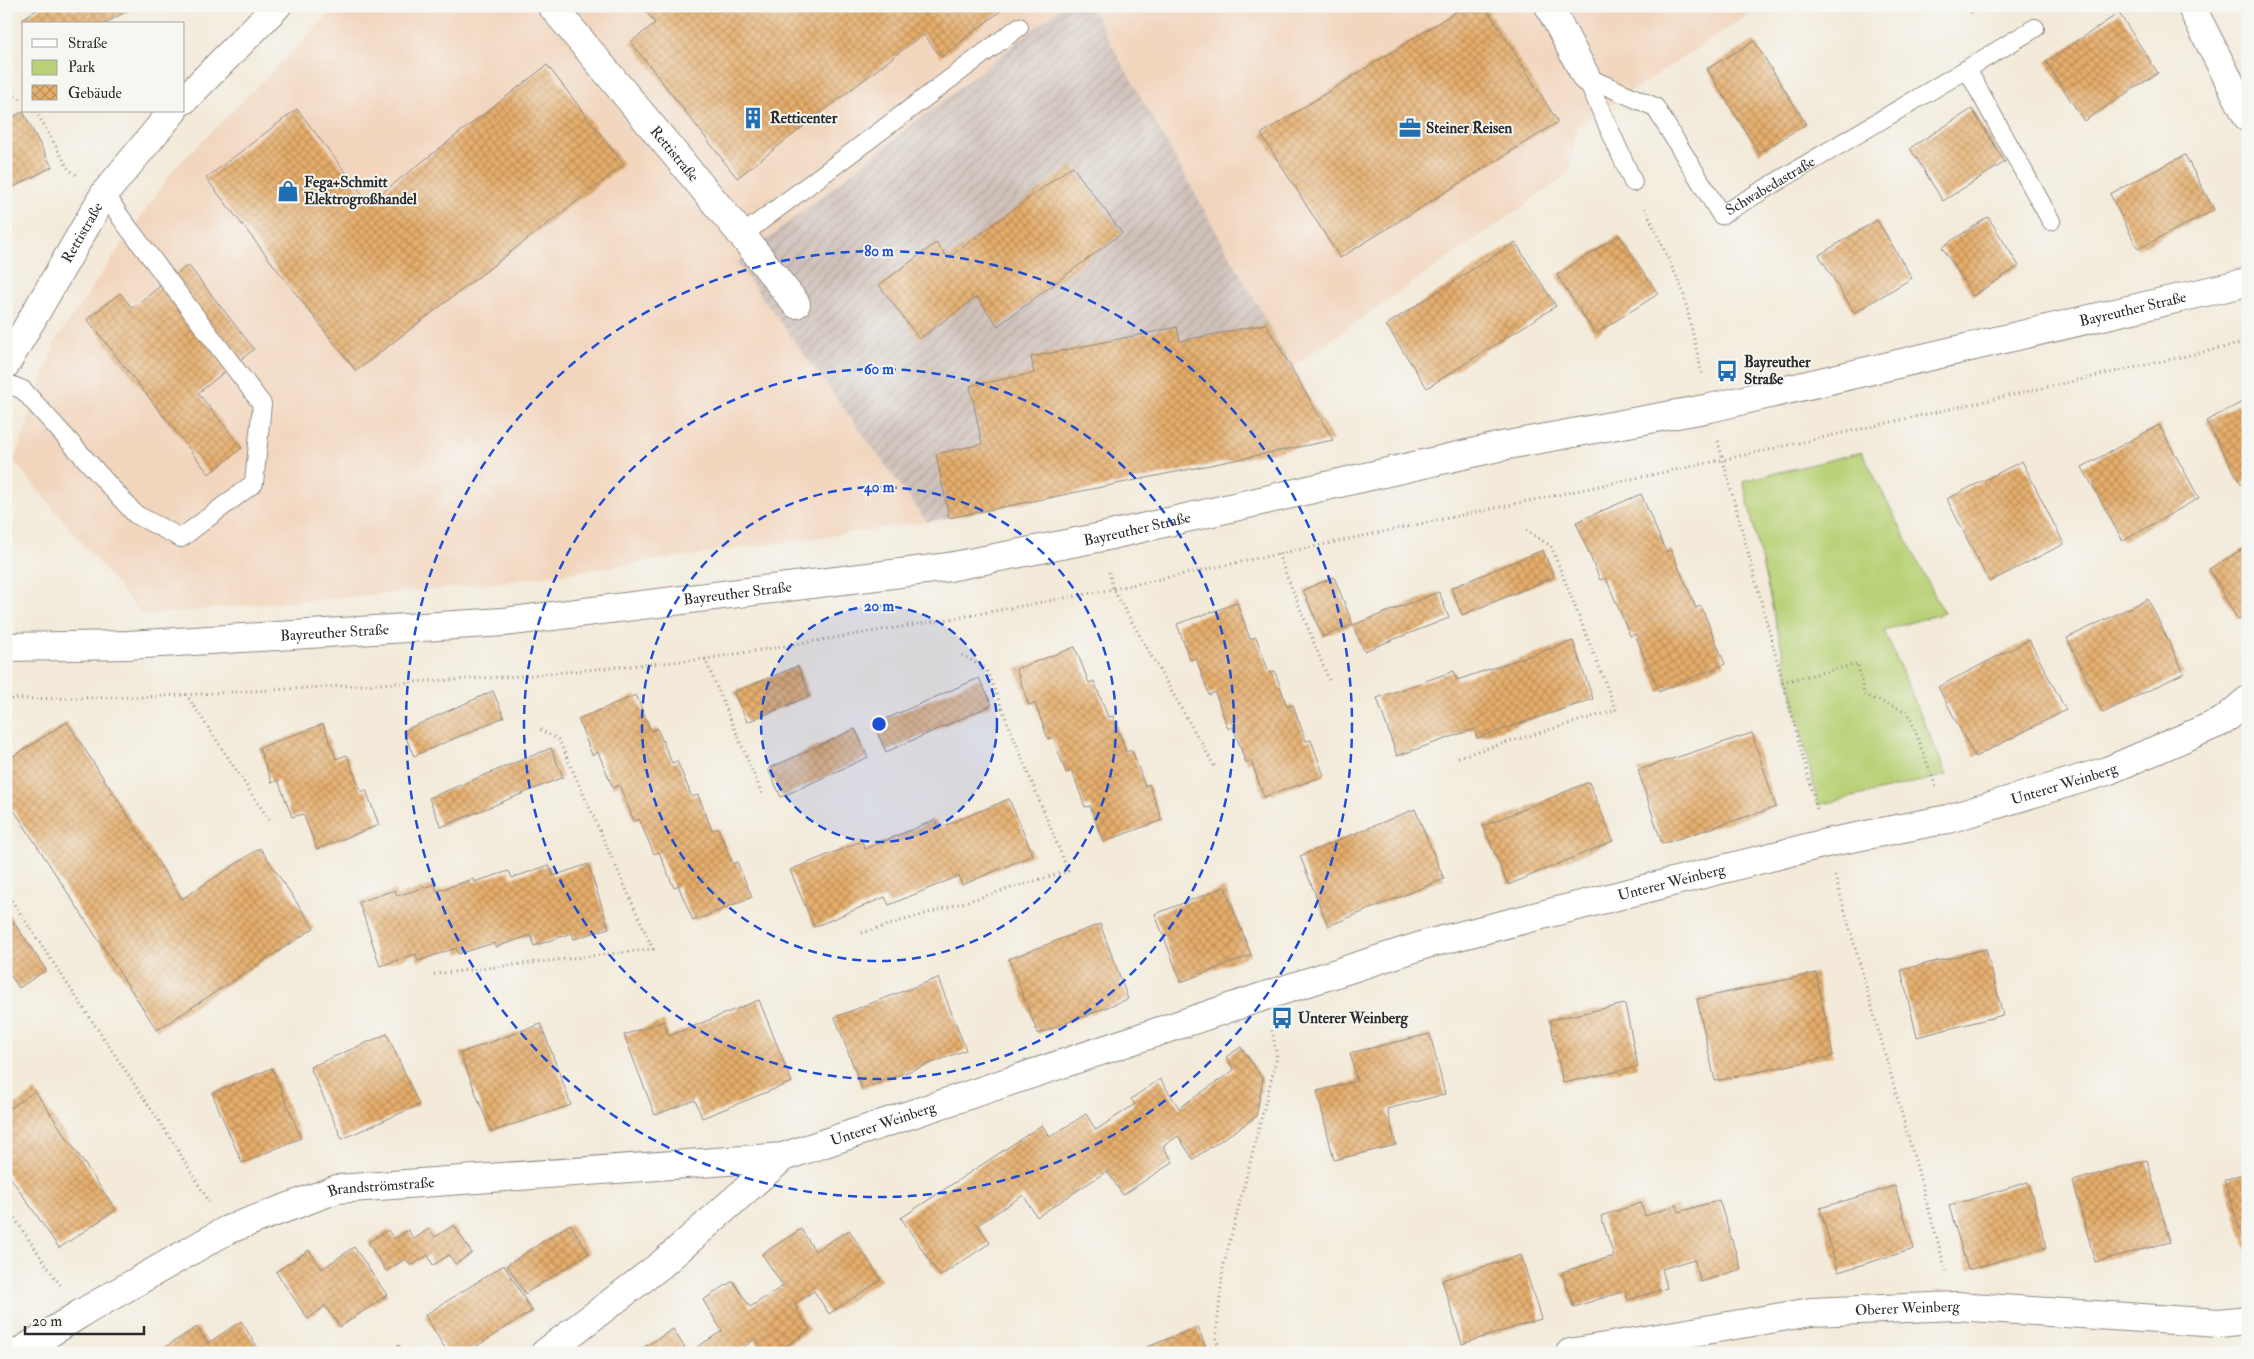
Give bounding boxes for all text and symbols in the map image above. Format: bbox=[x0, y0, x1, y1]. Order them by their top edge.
legend bbox=[22, 22, 185, 112]
text: Straße bbox=[68, 34, 107, 53]
text: Park bbox=[68, 58, 95, 77]
text: Gebäude bbox=[68, 84, 122, 103]
building icon: Retticenter bbox=[740, 105, 766, 131]
place label: Retticenter bbox=[770, 109, 838, 128]
office icon: Steiner Reisen bbox=[1397, 115, 1423, 141]
place label: Steiner Reisen bbox=[1426, 119, 1513, 138]
street label: Rettistraße bbox=[646, 122, 703, 186]
street label: Schwabedastraße bbox=[1722, 152, 1819, 220]
place label: Fega+Schmitt Elektrogroßhandel bbox=[304, 173, 417, 210]
shop icon: Fega+Schmitt Elektrogroßhandel bbox=[275, 178, 301, 204]
street label: Rettistraße bbox=[58, 199, 108, 266]
text: 80 m bbox=[864, 242, 894, 261]
street label: Bayreuther Straße bbox=[2078, 288, 2188, 331]
place label: Bayreuther Straße bbox=[1744, 353, 1811, 389]
bus stop icon: Bayreuther Straße bbox=[1714, 358, 1740, 384]
text: 60 m bbox=[864, 360, 894, 379]
text: 40 m bbox=[863, 478, 895, 497]
street label: Bayreuther Straße bbox=[1082, 508, 1193, 550]
street label: Bayreuther Straße bbox=[682, 578, 793, 610]
text: 20 m bbox=[864, 597, 894, 616]
street label: Bayreuther Straße bbox=[280, 620, 390, 646]
centre of rings bbox=[870, 715, 888, 733]
street label: Unterer Weinberg bbox=[2009, 758, 2121, 809]
street label: Unterer Weinberg bbox=[1616, 860, 1728, 905]
bus stop icon: Unterer Weinberg bbox=[1269, 1005, 1295, 1031]
place label: Unterer Weinberg bbox=[1298, 1009, 1409, 1029]
street label: Unterer Weinberg bbox=[828, 1097, 939, 1151]
street label: Brandströmstraße bbox=[325, 1173, 435, 1202]
street label: Oberer Weinberg bbox=[1855, 1297, 1961, 1320]
scale bar bbox=[25, 1304, 144, 1336]
text: 20 m bbox=[32, 1312, 62, 1331]

